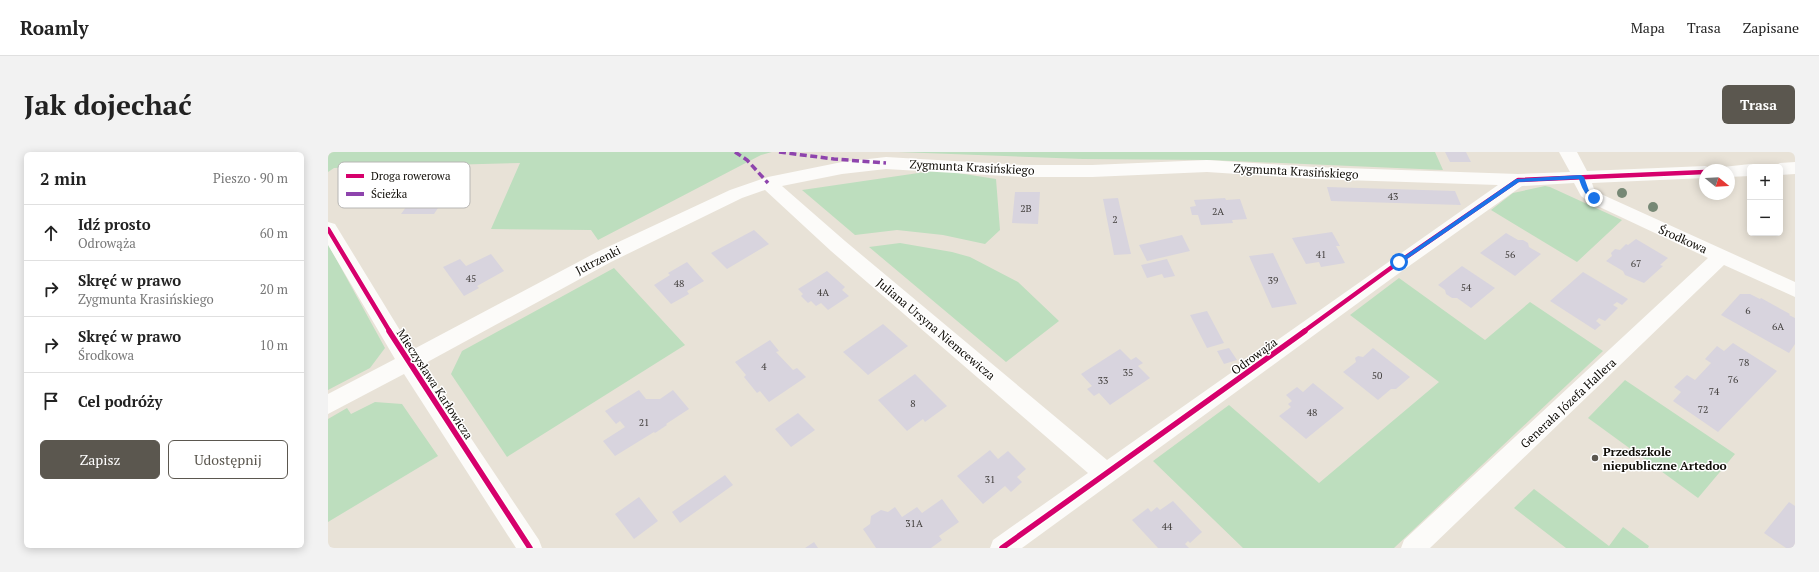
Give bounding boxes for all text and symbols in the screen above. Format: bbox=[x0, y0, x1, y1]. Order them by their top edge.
text: Roamly bbox=[20, 15, 89, 40]
text: Mapa bbox=[1631, 18, 1665, 37]
text: Trasa bbox=[1687, 18, 1721, 37]
text: Zapisane bbox=[1743, 18, 1799, 37]
button: Trasa bbox=[1722, 85, 1795, 124]
text: Jak dojechać bbox=[24, 86, 192, 123]
street label: Zygmunta Krasińskiego bbox=[909, 156, 1035, 178]
street label: Zygmunta Krasińskiego bbox=[1233, 160, 1359, 182]
legend bbox=[338, 162, 470, 208]
north arrow bbox=[1699, 164, 1735, 200]
map controls bbox=[1747, 164, 1783, 236]
button: + bbox=[1747, 164, 1783, 200]
text: 2 min bbox=[40, 167, 87, 190]
text: Pieszo · 90 m bbox=[213, 169, 288, 187]
text: Droga rowerowa bbox=[371, 169, 451, 183]
text: Ścieżka bbox=[371, 187, 408, 201]
route end bbox=[1585, 189, 1603, 207]
house number: 43 bbox=[1388, 190, 1398, 203]
button: − bbox=[1747, 200, 1783, 236]
house number: 2B bbox=[1020, 202, 1032, 215]
house number: 2A bbox=[1212, 205, 1224, 218]
house number: 2 bbox=[1112, 213, 1118, 226]
text: Idź prosto bbox=[78, 214, 151, 234]
icon: ahead bbox=[40, 222, 62, 244]
street label: Środkowa bbox=[1656, 222, 1710, 256]
text: 60 m bbox=[260, 224, 288, 242]
text: Odrowąża bbox=[78, 234, 136, 252]
street label: Jutrzenki bbox=[573, 242, 623, 278]
house number: 41 bbox=[1316, 248, 1326, 261]
house number: 56 bbox=[1505, 248, 1516, 261]
route start bbox=[1390, 253, 1408, 271]
house number: 67 bbox=[1631, 257, 1641, 270]
text: Skręć w prawo bbox=[78, 270, 181, 290]
house number: 45 bbox=[466, 272, 476, 285]
house number: 39 bbox=[1268, 274, 1278, 287]
street label: Juliana Ursyna Niemcewicza bbox=[874, 275, 998, 383]
house number: 48 bbox=[674, 277, 684, 290]
icon: right bbox=[40, 278, 62, 300]
text: 20 m bbox=[260, 280, 288, 298]
house number: 54 bbox=[1461, 281, 1472, 294]
house number: 4A bbox=[817, 286, 829, 299]
text: Zygmunta Krasińskiego bbox=[78, 290, 214, 308]
house number: 6 bbox=[1745, 304, 1751, 317]
house number: 6A bbox=[1772, 320, 1784, 333]
text: Skręć w prawo bbox=[78, 326, 181, 346]
street label: Mieczysława Karłowicza bbox=[394, 326, 476, 442]
icon: right bbox=[40, 334, 62, 356]
street label: Odrowąża bbox=[1228, 334, 1280, 378]
text: 10 m bbox=[260, 336, 288, 354]
text: Środkowa bbox=[78, 346, 134, 364]
street label: Generała Józefa Hallera bbox=[1517, 355, 1619, 451]
house number: 78 bbox=[1739, 356, 1749, 369]
house number: 4 bbox=[761, 360, 767, 373]
house number: 35 bbox=[1123, 366, 1133, 379]
house number: 50 bbox=[1372, 369, 1382, 382]
house number: 76 bbox=[1728, 373, 1739, 386]
house number: 33 bbox=[1098, 374, 1108, 387]
house number: 74 bbox=[1709, 385, 1720, 398]
icon: arrive bbox=[40, 390, 62, 412]
text: Cel podróży bbox=[78, 391, 162, 411]
house number: 8 bbox=[910, 397, 916, 410]
house number: 72 bbox=[1698, 403, 1708, 416]
house number: 48 bbox=[1307, 406, 1317, 419]
house number: 21 bbox=[639, 416, 649, 429]
button: Zapisz bbox=[40, 440, 160, 479]
button: Udostępnij bbox=[168, 440, 288, 479]
place label: Przedszkole niepubliczne Artedoo bbox=[1603, 444, 1727, 473]
marker: Przedszkole niepubliczne Artedoo bbox=[1590, 453, 1600, 463]
house number: 31 bbox=[985, 473, 995, 486]
house number: 31A bbox=[905, 517, 923, 530]
house number: 44 bbox=[1162, 520, 1173, 533]

